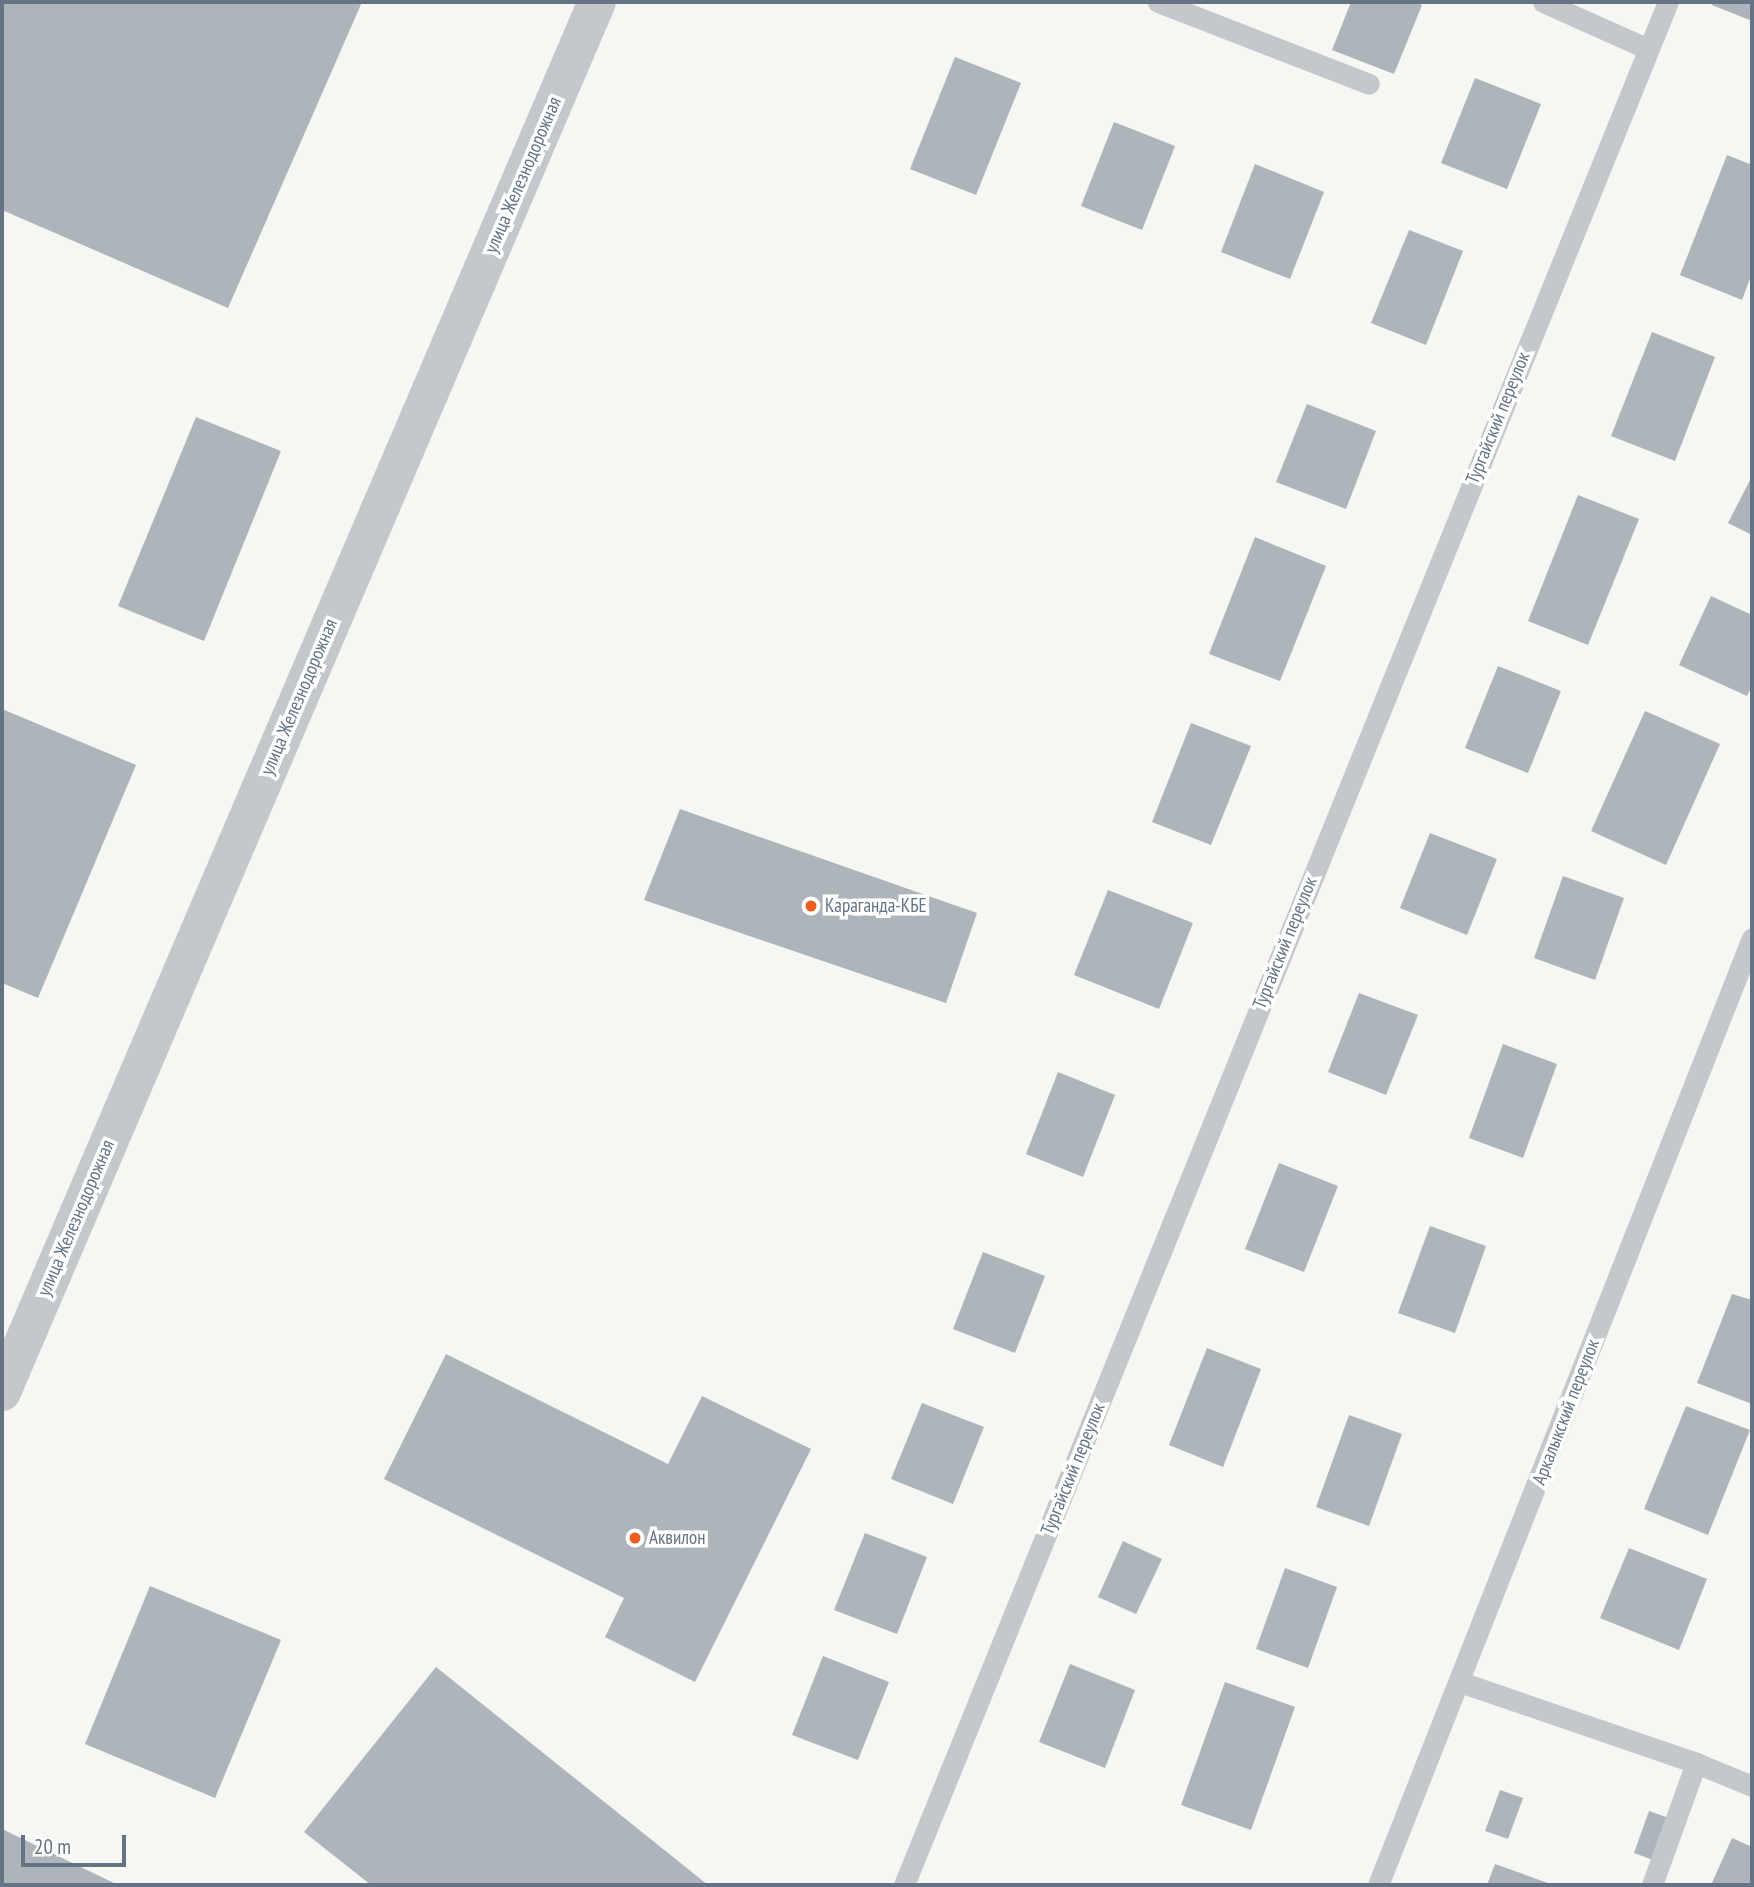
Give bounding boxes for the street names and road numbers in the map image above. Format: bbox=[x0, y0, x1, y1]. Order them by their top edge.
street label: улица Железнодорожная bbox=[480, 93, 566, 257]
street label: Тургайский переулок bbox=[1461, 349, 1535, 487]
street label: улица Железнодорожная bbox=[256, 615, 342, 779]
street label: Тургайский переулок bbox=[1248, 874, 1322, 1012]
street label: улица Железнодорожная bbox=[33, 1136, 119, 1300]
street label: Аркалыкский переулок bbox=[1528, 1336, 1604, 1488]
street label: Тургайский переулок bbox=[1036, 1400, 1110, 1538]

